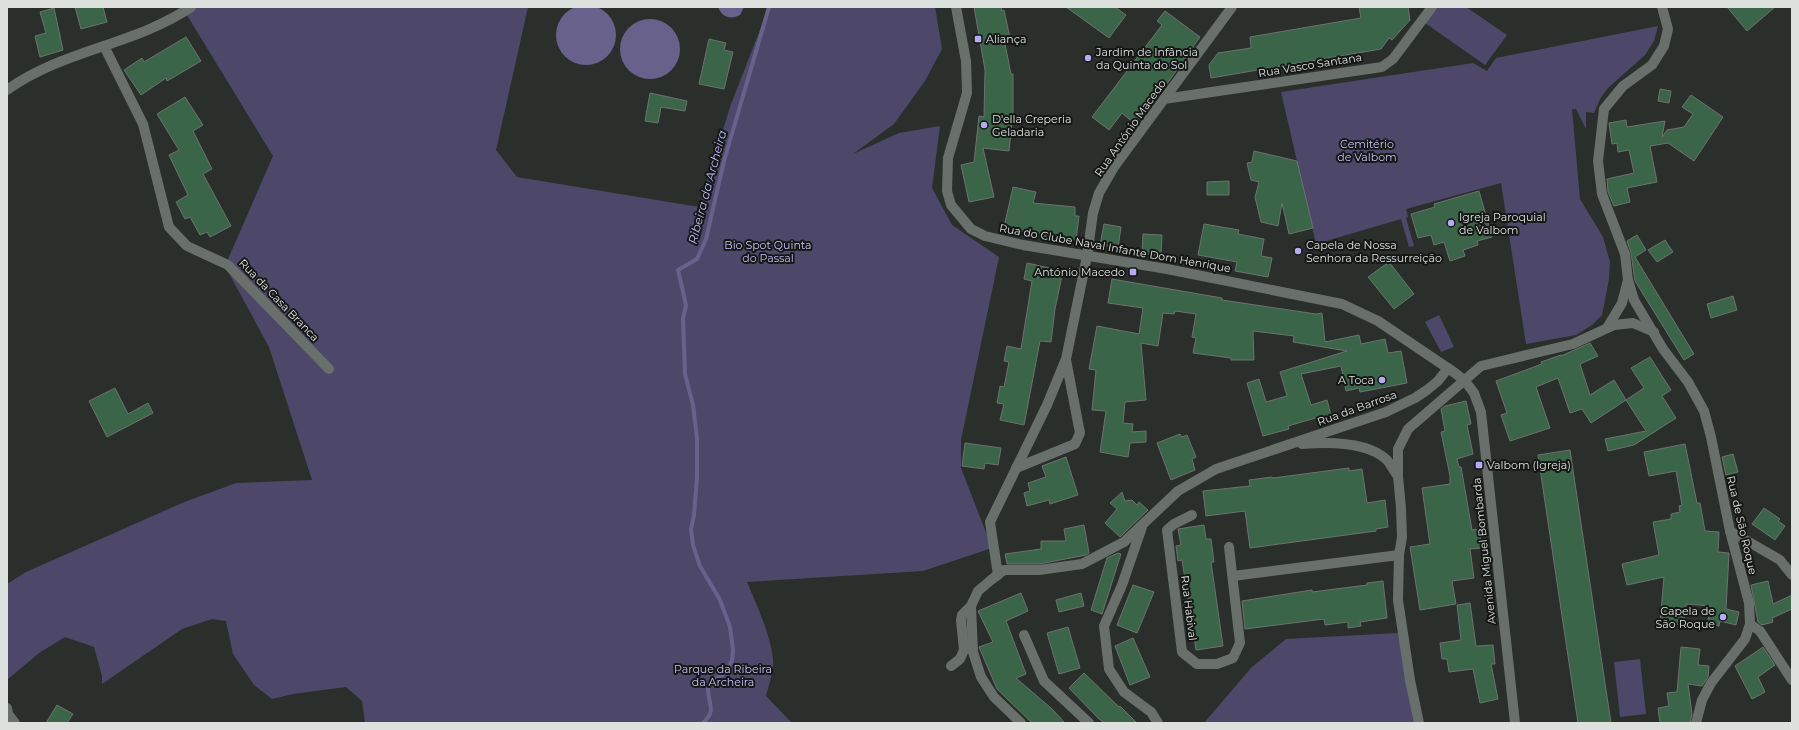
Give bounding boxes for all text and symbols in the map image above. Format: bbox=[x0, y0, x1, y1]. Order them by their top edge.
place label: Aliança bbox=[986, 32, 1026, 46]
marker: Aliança bbox=[973, 34, 983, 44]
place label: Jardim de Infância da Quinta do Sol bbox=[1095, 45, 1198, 72]
street label: Rua Vasco Santana bbox=[1257, 50, 1363, 80]
marker: Jardim de Infância da Quinta do Sol bbox=[1083, 53, 1093, 63]
street label: Rua António Macedo bbox=[1091, 77, 1169, 179]
place label: D'ella Creperia Geladaria bbox=[992, 112, 1071, 139]
marker: D'ella Creperia Geladaria bbox=[979, 120, 989, 130]
water label: Ribeira da Archeira bbox=[685, 128, 729, 246]
park label: Cemitério de Valbom bbox=[1337, 137, 1397, 164]
place label: Igreja Paroquial de Valbom bbox=[1459, 210, 1546, 237]
marker: Igreja Paroquial de Valbom bbox=[1446, 218, 1456, 228]
street label: Rua do Clube Naval Infante Dom Henrique bbox=[998, 221, 1232, 275]
park label: Bio Spot Quinta do Passal bbox=[724, 238, 812, 265]
place label: Capela de Nossa Senhora da Ressurreição bbox=[1306, 238, 1442, 265]
marker: Capela de Nossa Senhora da Ressurreição bbox=[1293, 246, 1303, 256]
street label: Rua da Casa Branca bbox=[236, 256, 322, 344]
place label: António Macedo bbox=[1034, 265, 1125, 279]
marker: António Macedo bbox=[1128, 267, 1138, 277]
place label: A Toca bbox=[1338, 373, 1374, 387]
marker: A Toca bbox=[1377, 375, 1387, 385]
street label: Rua da Barrosa bbox=[1315, 387, 1399, 429]
place label: Valbom (Igreja) bbox=[1487, 458, 1571, 472]
marker: Valbom (Igreja) bbox=[1474, 460, 1484, 470]
street label: Rua de São Roque bbox=[1724, 474, 1760, 576]
street label: Avenida Miguel Bombarda bbox=[1469, 477, 1499, 625]
street label: Rua Habival bbox=[1178, 575, 1200, 641]
place label: Capela de São Roque bbox=[1656, 604, 1715, 631]
marker: Capela de São Roque bbox=[1718, 612, 1728, 622]
park label: Parque da Ribeira da Archeira bbox=[674, 662, 772, 689]

